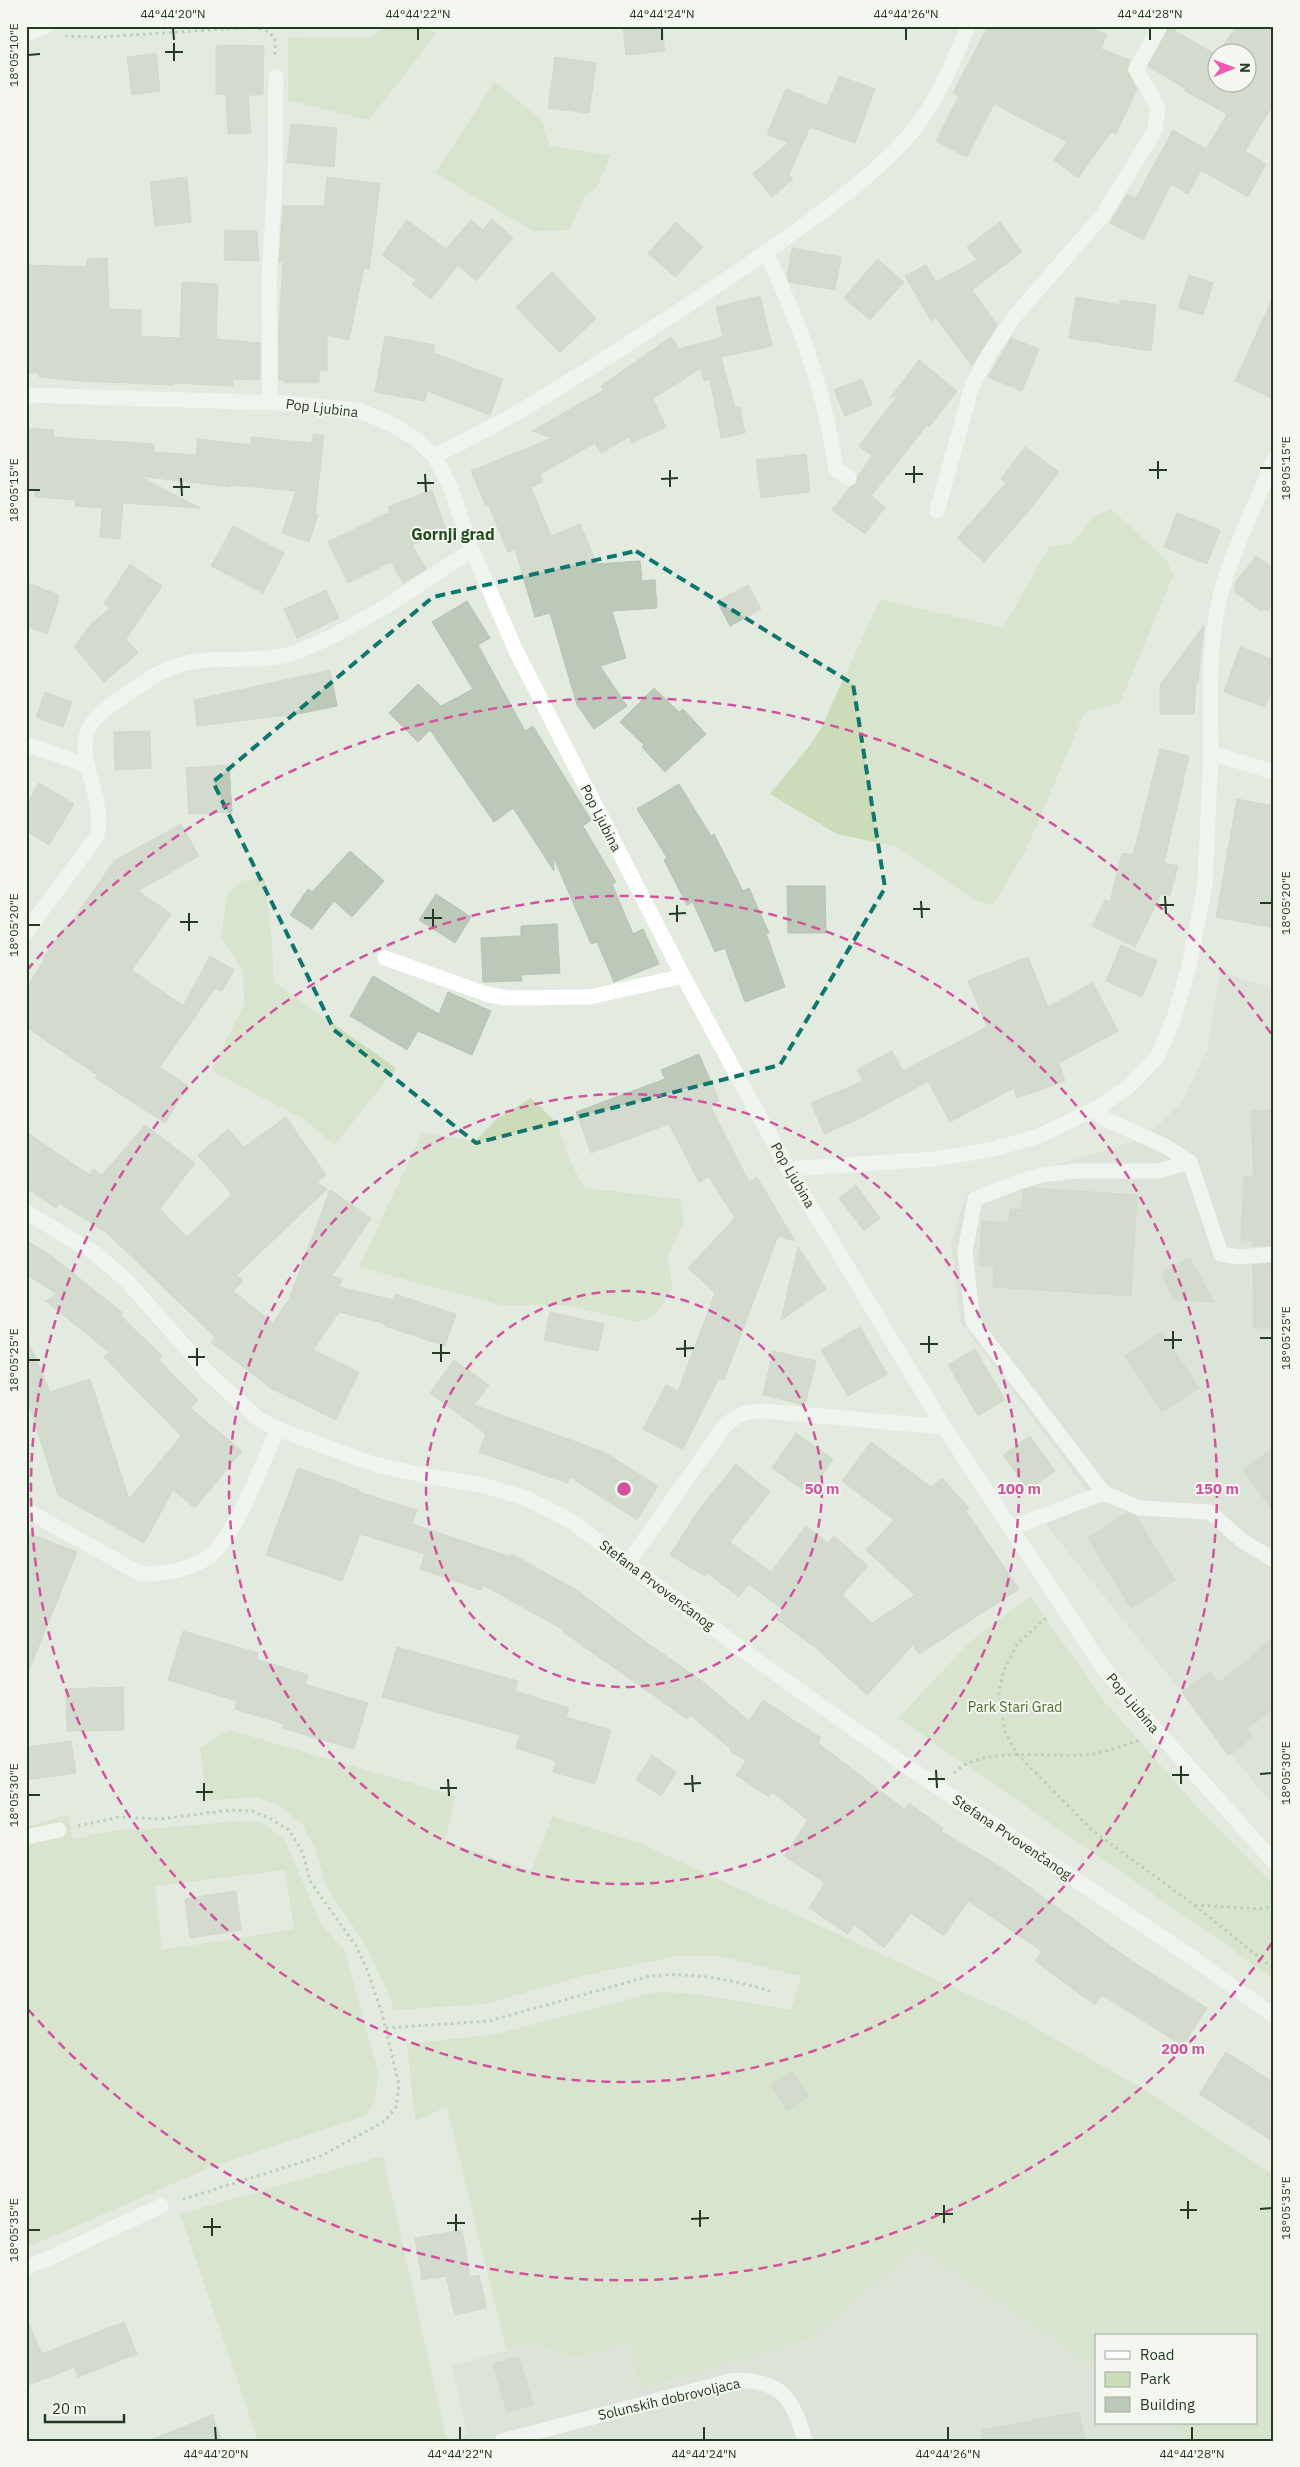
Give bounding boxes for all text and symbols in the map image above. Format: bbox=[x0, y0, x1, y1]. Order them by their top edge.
text: 44°44'20"N bbox=[140, 6, 206, 21]
text: 44°44'22"N bbox=[385, 6, 451, 21]
text: 44°44'24"N bbox=[629, 6, 695, 21]
text: 44°44'26"N bbox=[873, 6, 939, 21]
text: 44°44'28"N bbox=[1117, 6, 1183, 21]
text: 18°05'10"E bbox=[6, 23, 21, 87]
north arrow bbox=[1208, 42, 1258, 92]
text: N bbox=[1236, 63, 1254, 73]
street label: Pop Ljubina bbox=[285, 395, 360, 421]
text: 18°05'15"E bbox=[1278, 436, 1293, 500]
text: 18°05'15"E bbox=[6, 458, 21, 522]
district label: Gornji grad bbox=[411, 524, 495, 544]
street label: Pop Ljubina bbox=[576, 781, 626, 855]
text: 18°05'20"E bbox=[1278, 871, 1293, 935]
text: 18°05'20"E bbox=[6, 893, 21, 957]
street label: Pop Ljubina bbox=[767, 1139, 819, 1212]
text: 18°05'25"E bbox=[1278, 1306, 1293, 1370]
text: 18°05'25"E bbox=[6, 1328, 21, 1392]
text: 50 m bbox=[805, 1479, 839, 1498]
text: 100 m bbox=[997, 1479, 1041, 1498]
text: 150 m bbox=[1195, 1479, 1239, 1498]
centre of rings bbox=[615, 1480, 633, 1498]
street label: Stefana Prvovenčanog bbox=[596, 1536, 719, 1635]
street label: Pop Ljubina bbox=[1103, 1669, 1164, 1737]
park label: Park Stari Grad bbox=[968, 1698, 1062, 1716]
text: 18°05'30"E bbox=[1278, 1741, 1293, 1805]
text: 18°05'30"E bbox=[6, 1763, 21, 1827]
street label: Stefana Prvovenčanog bbox=[949, 1790, 1075, 1884]
text: 200 m bbox=[1161, 2039, 1205, 2058]
text: 18°05'35"E bbox=[1278, 2176, 1293, 2240]
text: 18°05'35"E bbox=[6, 2198, 21, 2262]
legend bbox=[1095, 2334, 1258, 2424]
text: Road bbox=[1140, 2345, 1175, 2364]
text: Park bbox=[1140, 2369, 1170, 2388]
street label: Solunskih dobrovoljaca bbox=[596, 2374, 742, 2424]
scale bar bbox=[45, 2392, 124, 2424]
text: Building bbox=[1140, 2395, 1195, 2414]
text: 20 m bbox=[52, 2399, 87, 2418]
text: 44°44'20"N bbox=[183, 2446, 249, 2461]
text: 44°44'22"N bbox=[427, 2446, 493, 2461]
text: 44°44'24"N bbox=[671, 2446, 737, 2461]
text: 44°44'26"N bbox=[915, 2446, 981, 2461]
text: 44°44'28"N bbox=[1159, 2446, 1225, 2461]

